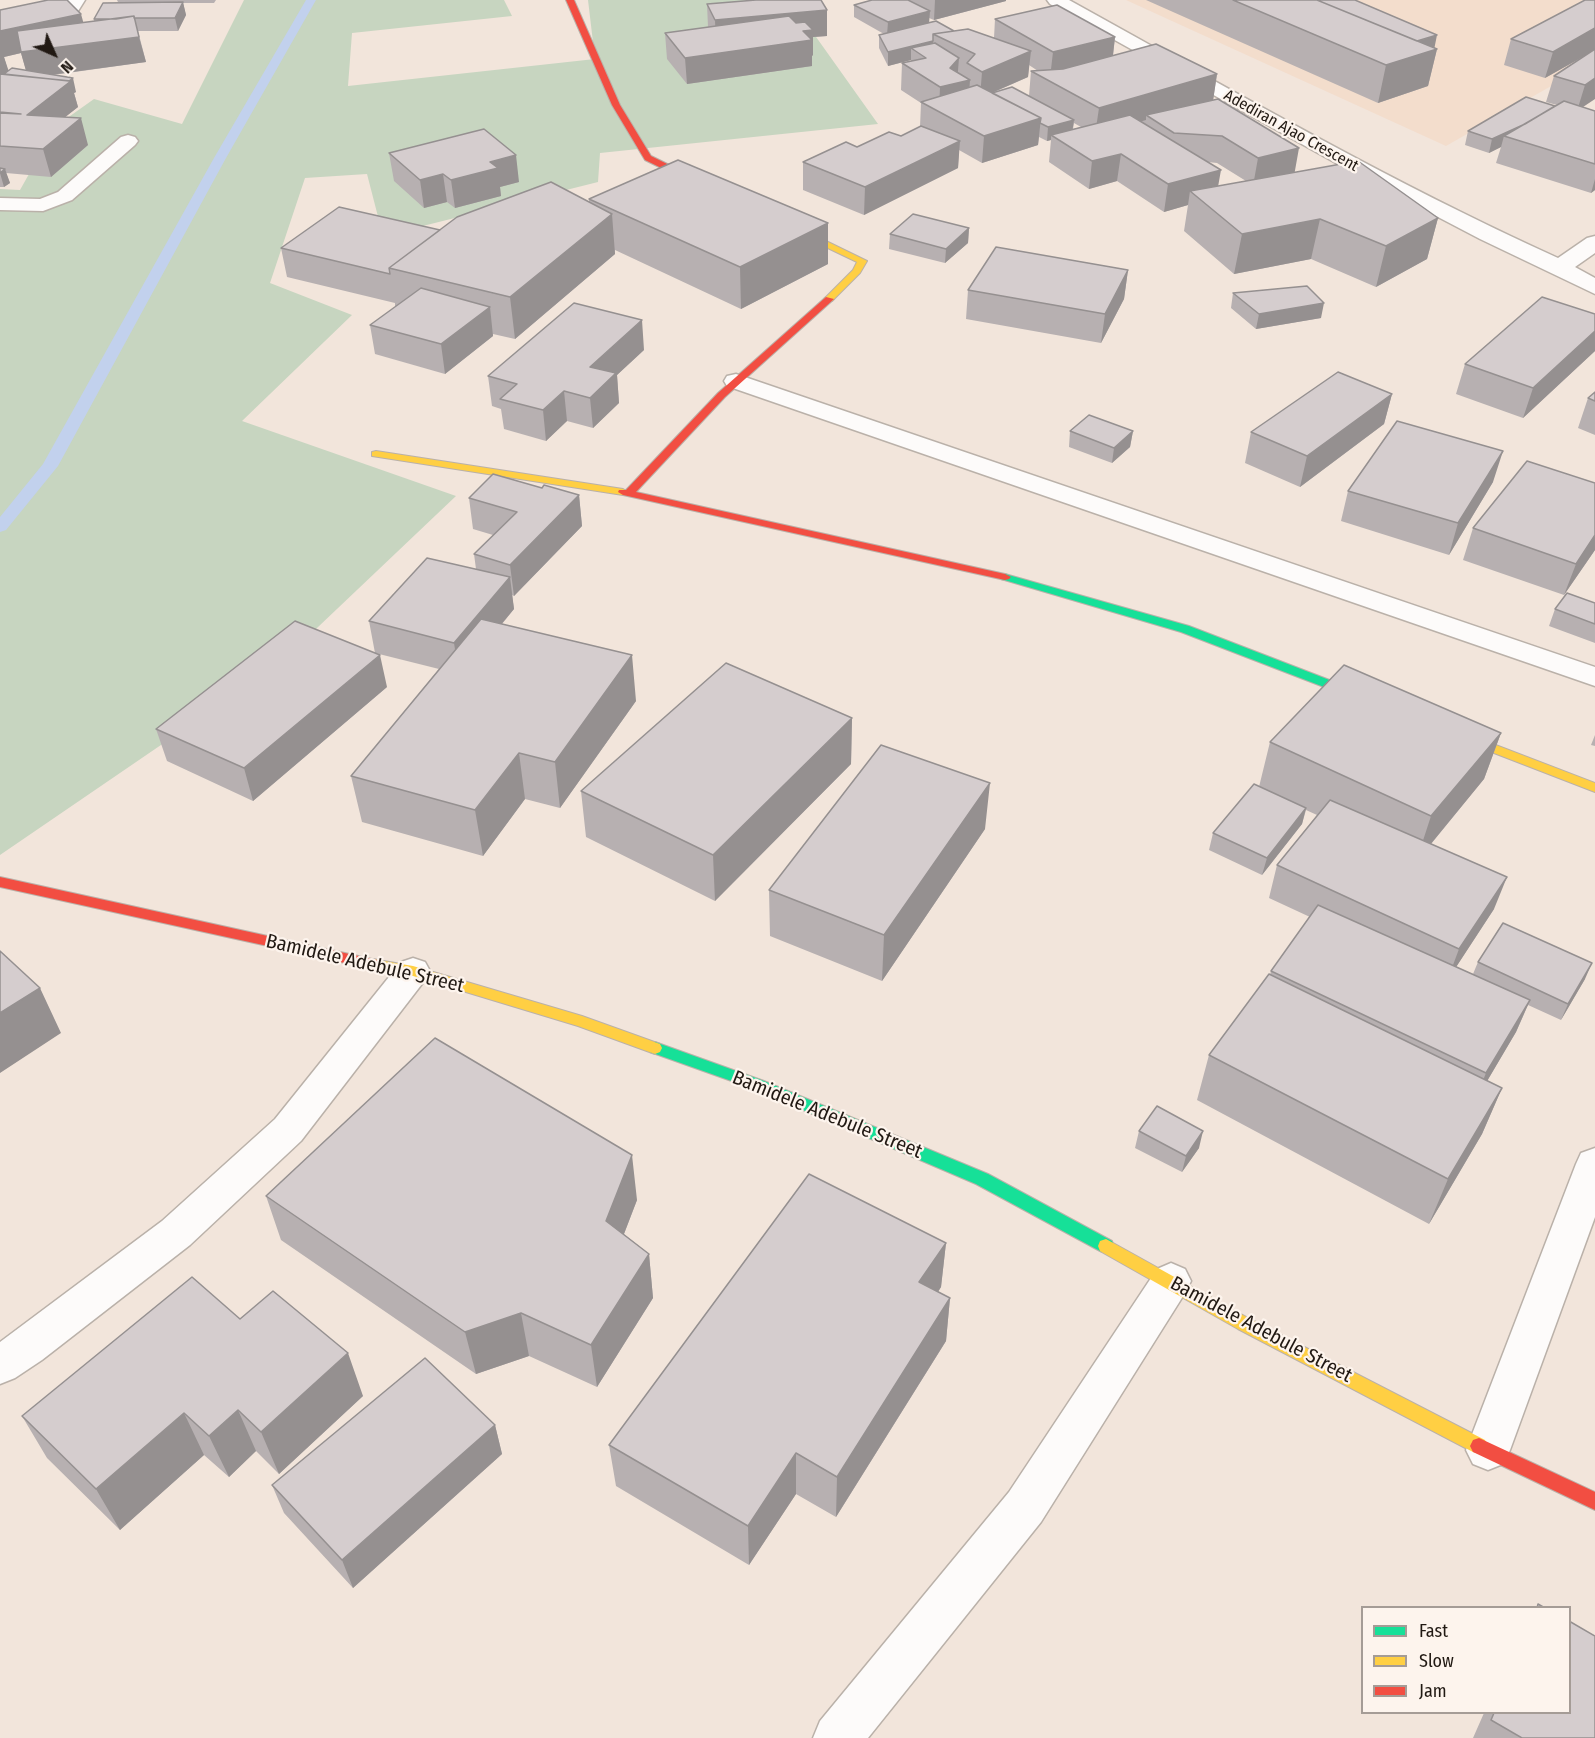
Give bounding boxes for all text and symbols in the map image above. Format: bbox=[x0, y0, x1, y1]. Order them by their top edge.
north arrow bbox=[24, 24, 84, 84]
text: N bbox=[57, 57, 77, 77]
street label: Adediran Ajao Crescent bbox=[1220, 86, 1362, 176]
street label: Bamidele Adebule Street bbox=[264, 930, 466, 998]
street label: Bamidele Adebule Street bbox=[729, 1066, 925, 1164]
street label: Bamidele Adebule Street bbox=[1166, 1272, 1356, 1388]
legend bbox=[1361, 1606, 1571, 1714]
text: Fast bbox=[1419, 1620, 1448, 1642]
text: Slow bbox=[1419, 1650, 1454, 1672]
text: Jam bbox=[1419, 1680, 1447, 1702]

